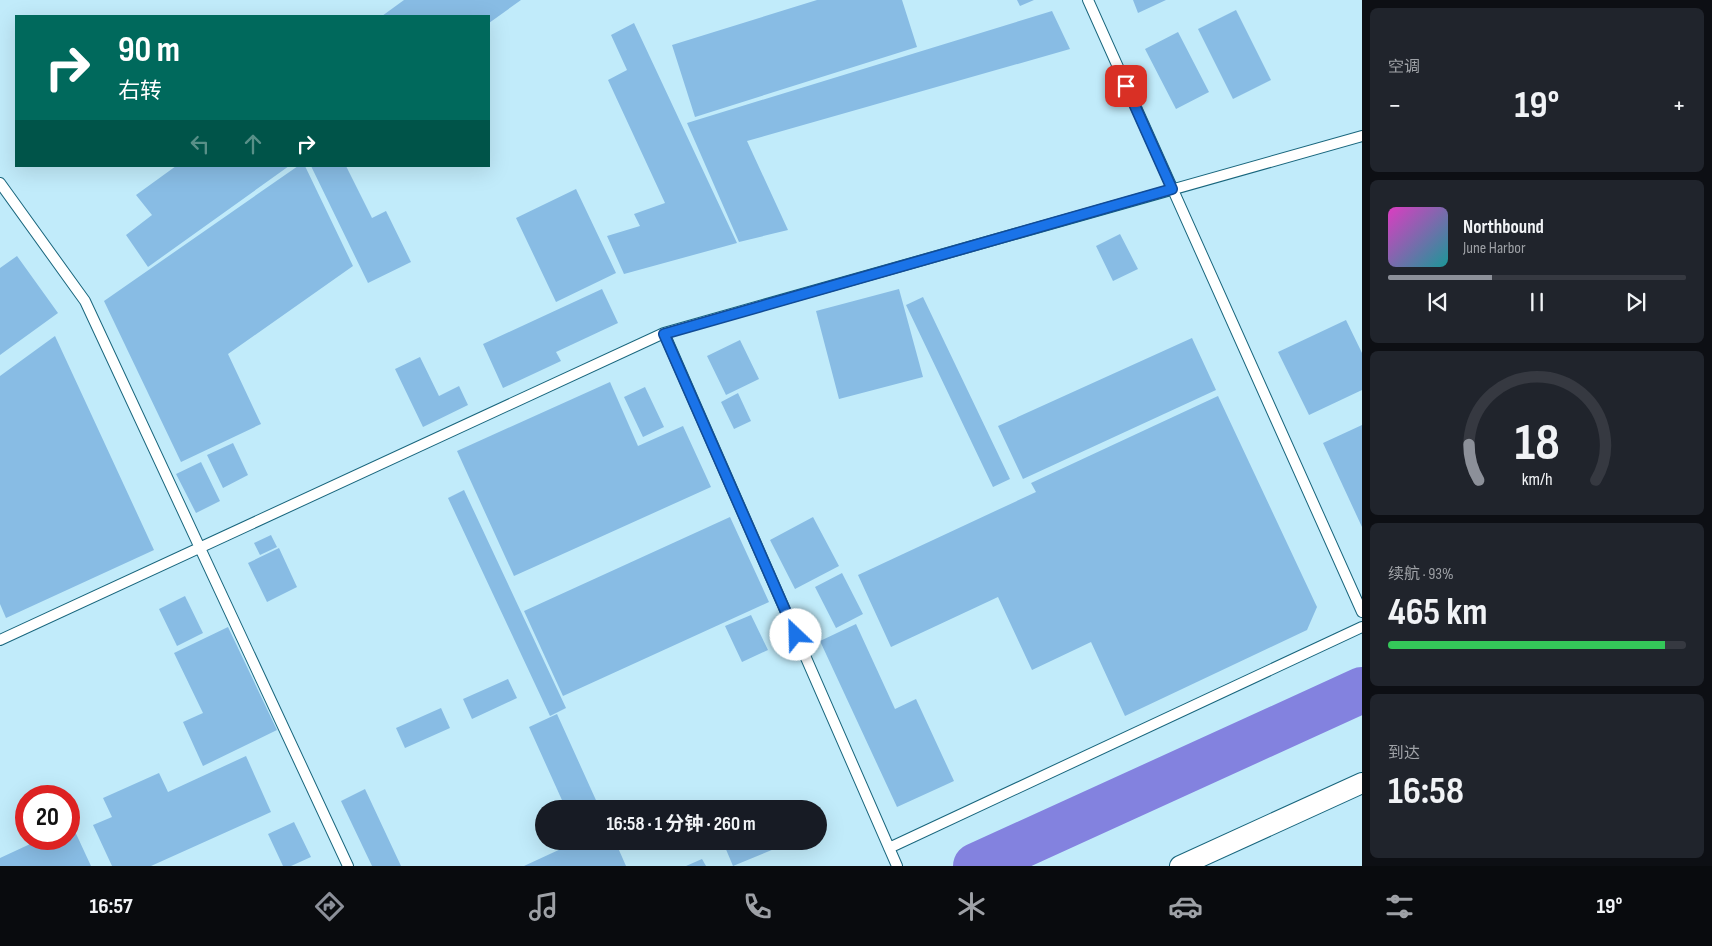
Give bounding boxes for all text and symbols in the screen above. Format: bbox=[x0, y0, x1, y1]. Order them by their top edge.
text: 90 m bbox=[118, 29, 180, 72]
icon: right bbox=[35, 35, 100, 100]
text: 空调 bbox=[1388, 58, 1420, 77]
pin bbox=[1105, 65, 1147, 107]
icon: arrive bbox=[1112, 72, 1140, 100]
text: 右转 bbox=[118, 78, 162, 105]
text: 19° bbox=[1515, 83, 1559, 128]
text: − bbox=[1388, 89, 1402, 122]
text: + bbox=[1672, 89, 1686, 122]
icon: left bbox=[186, 130, 214, 158]
icon: ahead bbox=[239, 130, 267, 158]
icon: right bbox=[292, 130, 320, 158]
text: Northbound bbox=[1463, 216, 1544, 239]
text: June Harbor bbox=[1463, 239, 1526, 258]
icon: previous bbox=[1424, 288, 1452, 316]
icon: pause bbox=[1523, 288, 1551, 316]
icon: next bbox=[1622, 288, 1650, 316]
text: 18 bbox=[1515, 412, 1559, 475]
text: km/h bbox=[1522, 469, 1552, 490]
text: 续航 · 93% bbox=[1388, 565, 1454, 584]
text: 465 km bbox=[1388, 590, 1487, 635]
position arrow bbox=[769, 608, 821, 660]
text: 到达 bbox=[1388, 744, 1420, 763]
text: 16:58 bbox=[1388, 769, 1464, 814]
speed limit sign: 20 bbox=[15, 785, 80, 850]
text: 16:58 · 1 分钟 · 260 m bbox=[606, 813, 756, 836]
icon: directions bbox=[312, 889, 347, 924]
icon: music bbox=[526, 889, 561, 924]
icon: phone bbox=[740, 889, 775, 924]
icon: climate bbox=[954, 889, 989, 924]
icon: car bbox=[1168, 889, 1203, 924]
icon: filters bbox=[1382, 889, 1417, 924]
text: 16:57 bbox=[90, 893, 133, 920]
text: 19° bbox=[1596, 893, 1622, 920]

